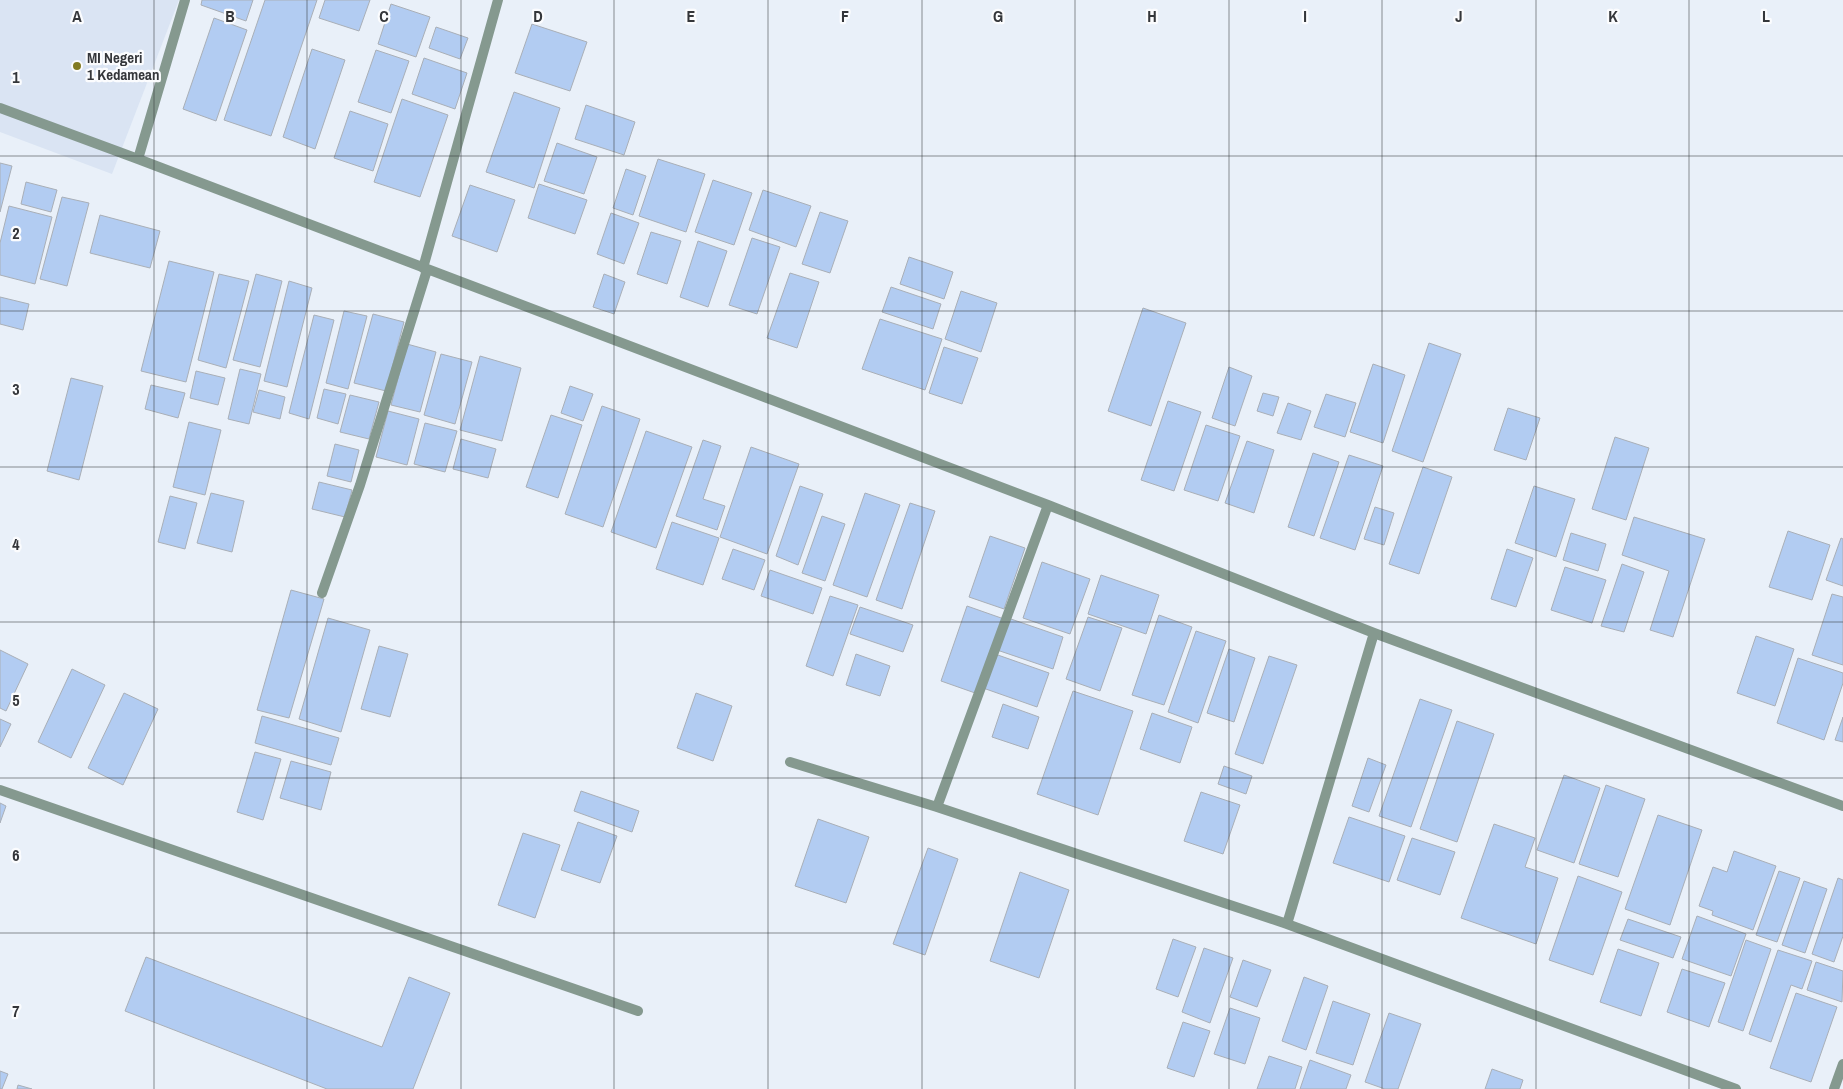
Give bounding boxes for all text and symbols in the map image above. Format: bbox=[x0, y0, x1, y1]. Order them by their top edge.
text: A bbox=[72, 5, 82, 27]
text: B bbox=[225, 5, 235, 27]
text: C bbox=[379, 5, 389, 27]
text: D bbox=[533, 5, 543, 27]
text: E bbox=[687, 5, 696, 27]
text: F bbox=[841, 5, 849, 27]
text: G bbox=[993, 5, 1003, 27]
text: H bbox=[1147, 5, 1157, 27]
text: I bbox=[1303, 5, 1307, 27]
text: J bbox=[1455, 5, 1463, 27]
text: K bbox=[1608, 5, 1618, 27]
text: L bbox=[1762, 5, 1770, 27]
place label: MI Negeri 1 Kedamean bbox=[87, 47, 159, 85]
marker: MI Negeri 1 Kedamean bbox=[71, 60, 83, 72]
text: 1 bbox=[12, 66, 20, 88]
text: 2 bbox=[12, 222, 20, 244]
text: 3 bbox=[12, 378, 20, 400]
text: 4 bbox=[12, 533, 20, 555]
text: 5 bbox=[12, 689, 20, 711]
text: 6 bbox=[12, 844, 20, 866]
text: 7 bbox=[12, 1000, 20, 1022]

